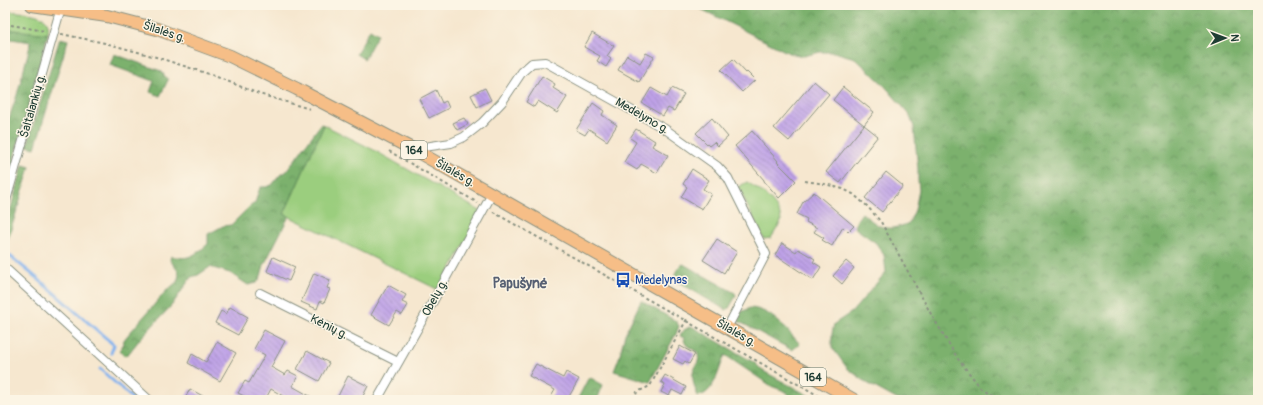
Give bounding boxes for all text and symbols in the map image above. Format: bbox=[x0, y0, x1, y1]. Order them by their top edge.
street label: Šilalės g. bbox=[141, 17, 187, 46]
north arrow bbox=[1205, 18, 1245, 58]
text: N bbox=[1228, 34, 1241, 42]
street label: Šaltalankių g. bbox=[16, 72, 49, 140]
street label: Medelyno g. bbox=[613, 95, 671, 137]
road number: 164 bbox=[401, 141, 427, 159]
street label: Šilalės g. bbox=[432, 155, 478, 190]
bus stop icon: Medelynas bbox=[614, 271, 632, 289]
place label: Medelynas bbox=[635, 273, 688, 288]
district label: Papušynė bbox=[493, 275, 548, 292]
street label: Obelų g. bbox=[419, 277, 451, 319]
street label: Kėnių g. bbox=[308, 311, 350, 343]
street label: Šilalės g. bbox=[713, 315, 759, 350]
road number: 164 bbox=[800, 368, 826, 386]

